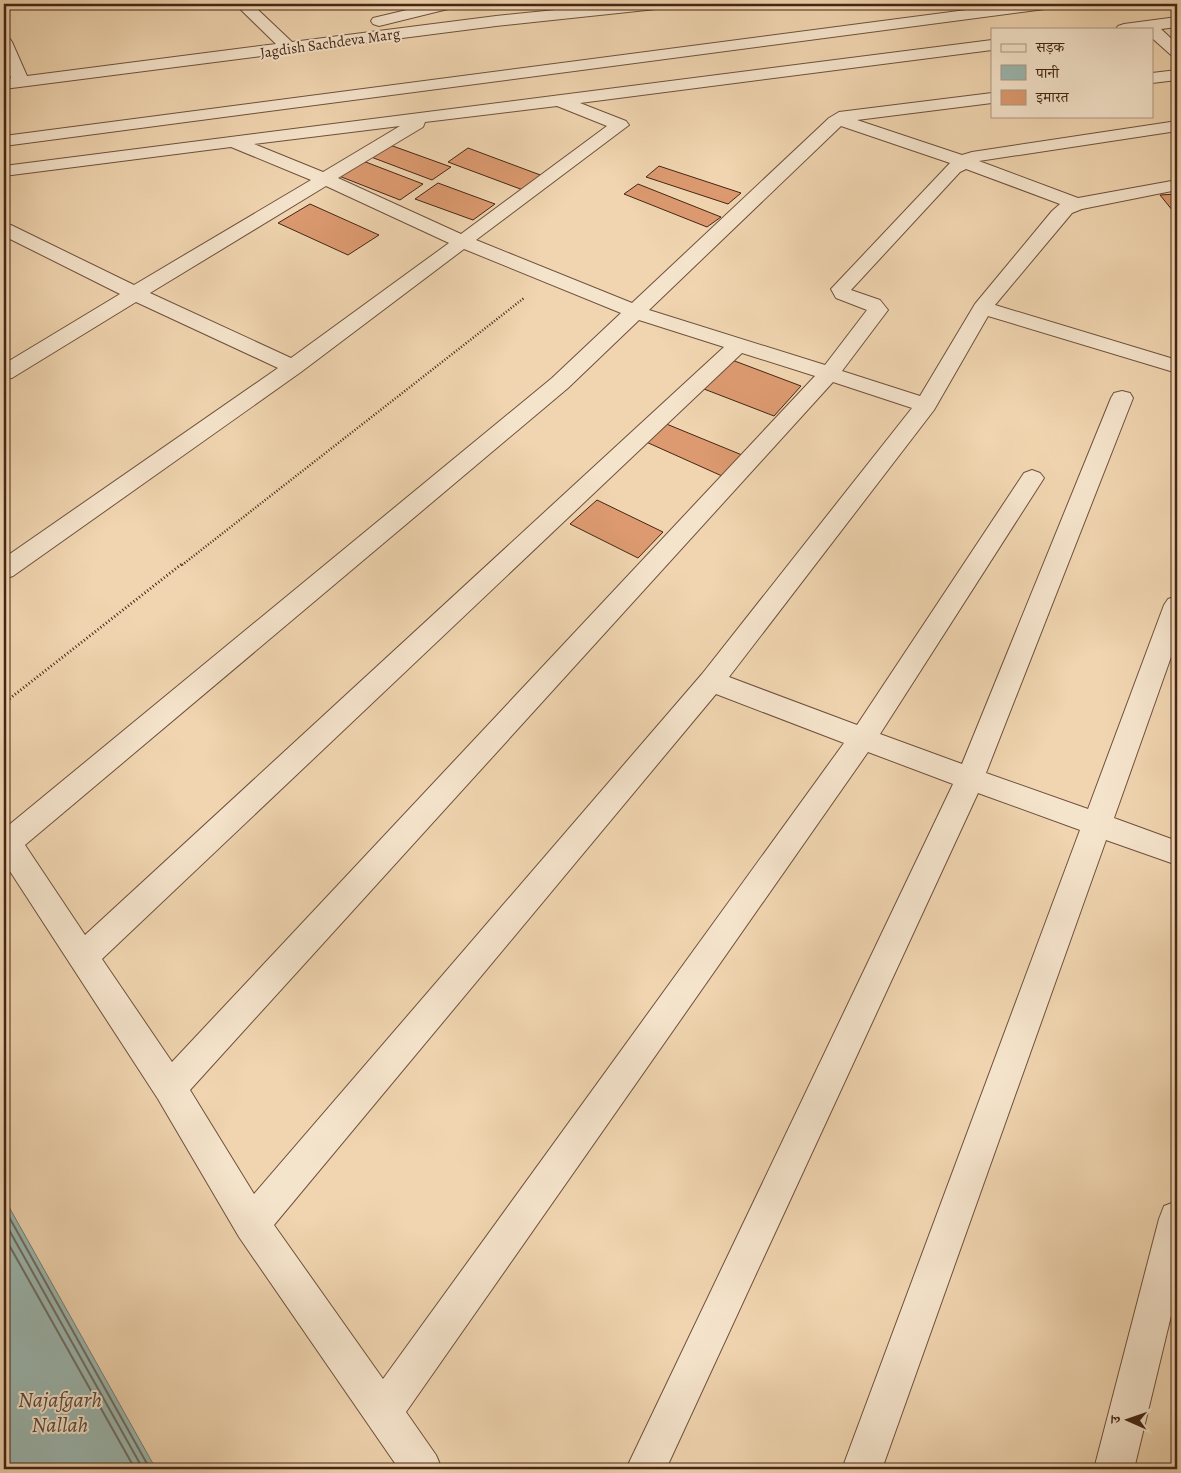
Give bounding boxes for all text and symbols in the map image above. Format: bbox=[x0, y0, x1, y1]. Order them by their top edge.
street label: Jagdish Sachdeva Marg bbox=[259, 23, 402, 63]
legend bbox=[991, 28, 1154, 118]
text: सड़क bbox=[1035, 37, 1065, 57]
text: पानी bbox=[1035, 63, 1060, 83]
text: इमारत bbox=[1035, 87, 1070, 107]
water label: Najafgarh Nallah bbox=[18, 1385, 102, 1440]
north arrow bbox=[1104, 1396, 1154, 1446]
text: उ bbox=[1106, 1415, 1125, 1424]

